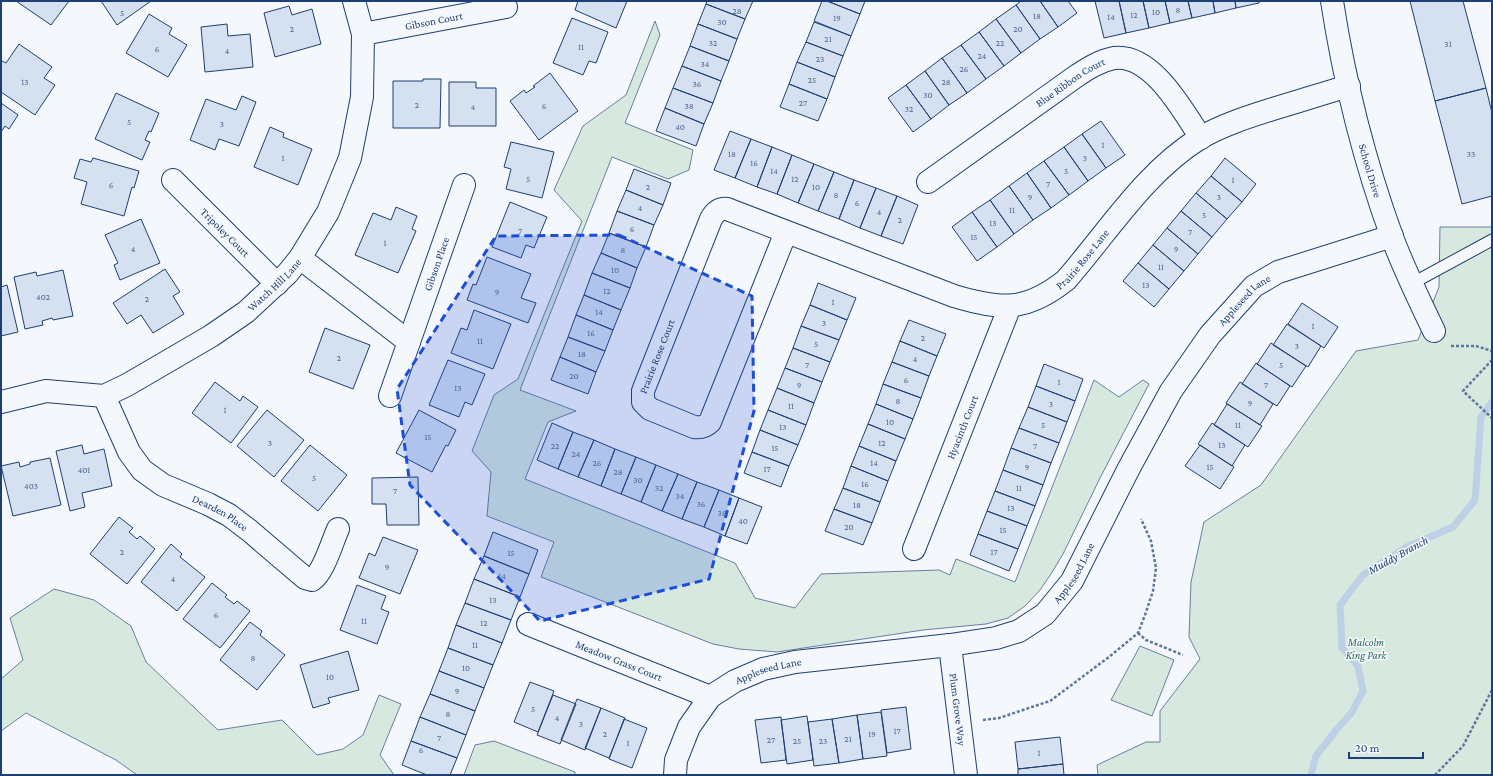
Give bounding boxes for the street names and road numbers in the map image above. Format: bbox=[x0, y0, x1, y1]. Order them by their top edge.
street label: Gibson Court bbox=[404, 9, 464, 32]
street label: Blue Ribbon Court bbox=[1033, 55, 1107, 109]
street label: School Drive bbox=[1357, 142, 1384, 199]
street label: Tripoley Court bbox=[198, 205, 253, 260]
street label: Prairie Rose Lane bbox=[1054, 227, 1111, 292]
street label: Gibson Place bbox=[421, 235, 451, 292]
street label: Watch Hill Lane bbox=[245, 256, 303, 314]
street label: Appleseed Lane bbox=[1215, 272, 1273, 328]
street label: Prairie Rose Court bbox=[637, 317, 677, 395]
street label: Hyacinth Court bbox=[944, 393, 980, 461]
street label: Dearden Place bbox=[191, 492, 251, 533]
street label: Appleseed Lane bbox=[1050, 541, 1096, 605]
street label: Meadow Grass Court bbox=[574, 638, 664, 683]
street label: Appleseed Lane bbox=[733, 655, 802, 686]
street label: Plum Grove Way bbox=[948, 673, 968, 747]

